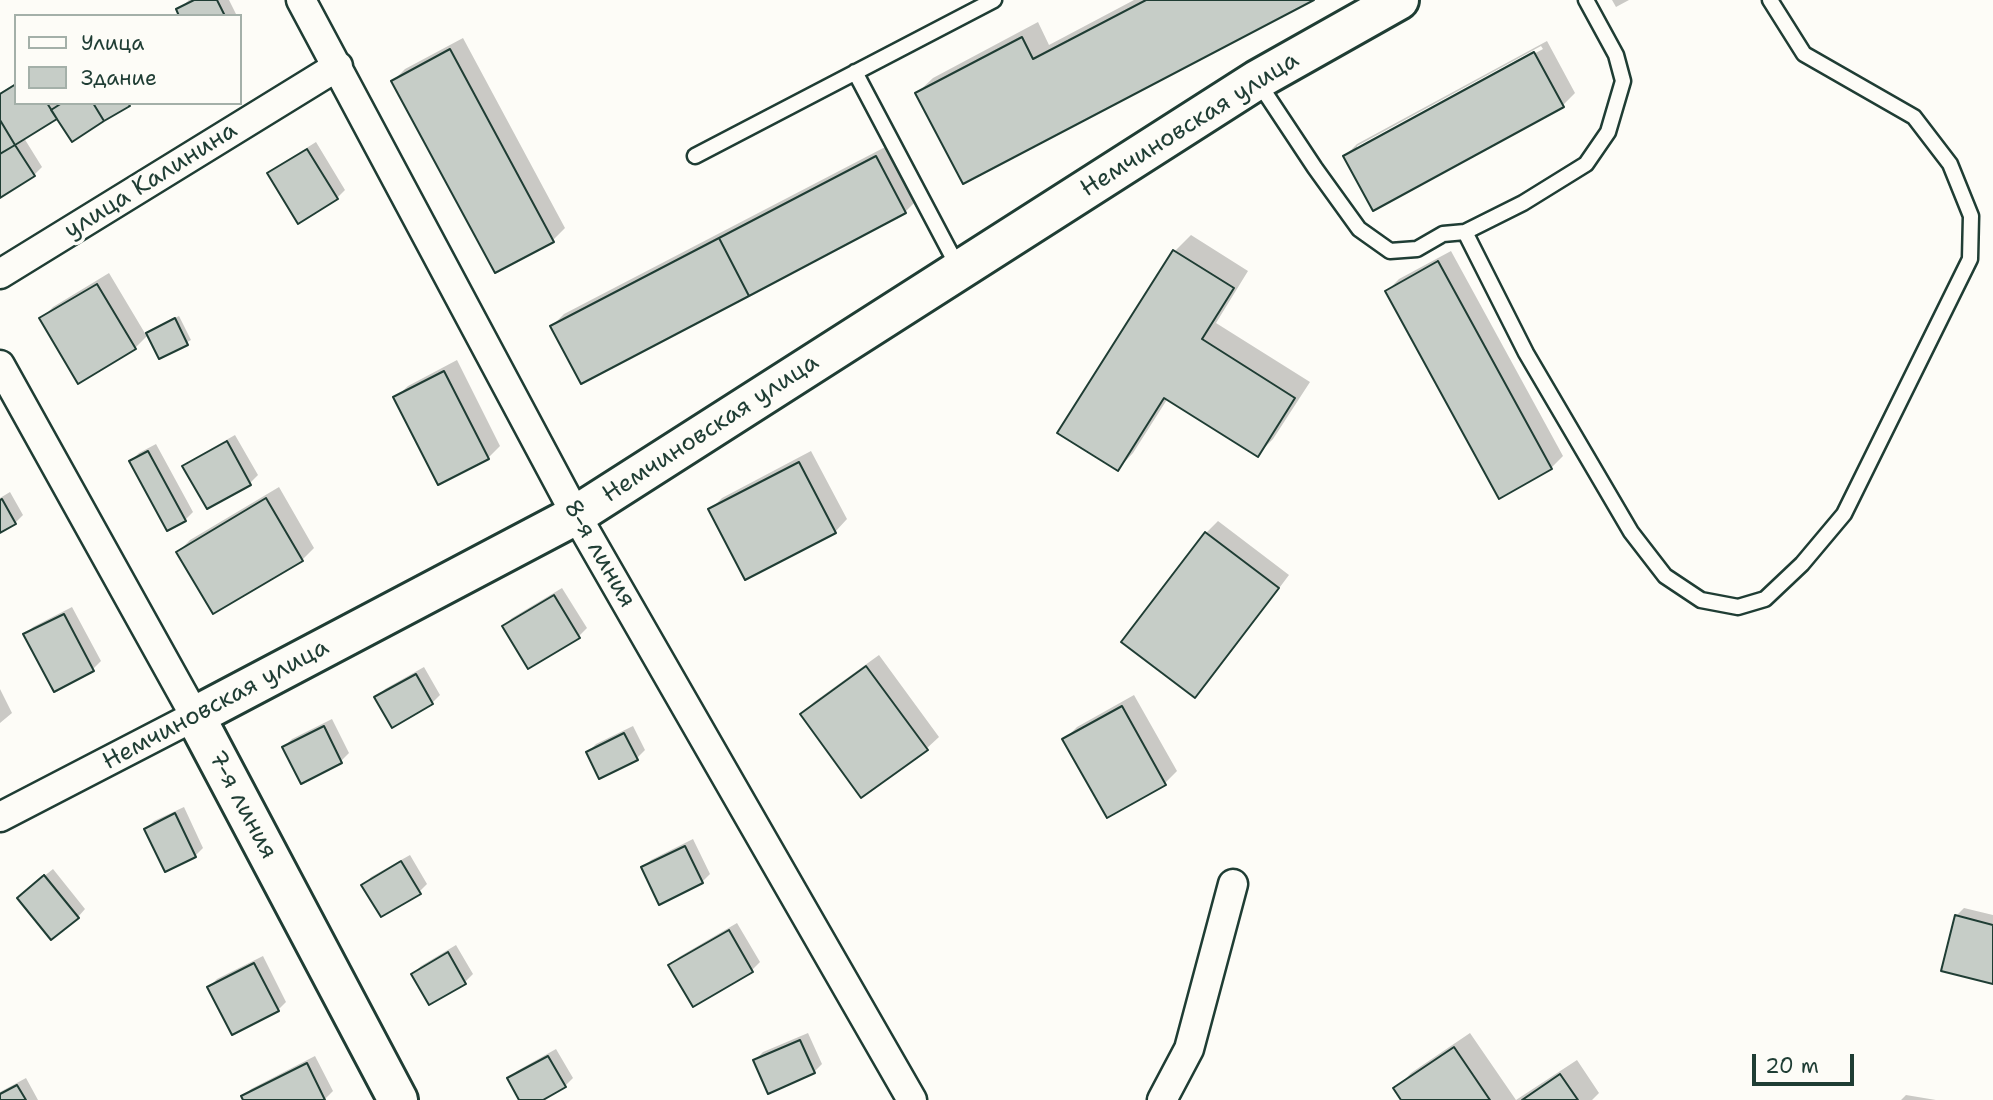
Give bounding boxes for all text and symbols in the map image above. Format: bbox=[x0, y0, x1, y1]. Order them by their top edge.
legend bbox=[14, 14, 242, 105]
text: Улица bbox=[81, 29, 144, 57]
street label: Немчиновская улица bbox=[1076, 46, 1304, 204]
text: Здание bbox=[81, 64, 157, 92]
street label: улица Калинина bbox=[59, 116, 243, 246]
street label: Немчиновская улица bbox=[598, 348, 824, 510]
street label: 8-я линия bbox=[557, 495, 641, 613]
street label: Немчиновская улица bbox=[98, 633, 334, 777]
street label: 7-я линия bbox=[201, 746, 283, 864]
scale bar bbox=[1755, 1040, 1856, 1084]
text: 20 m bbox=[1765, 1052, 1819, 1080]

